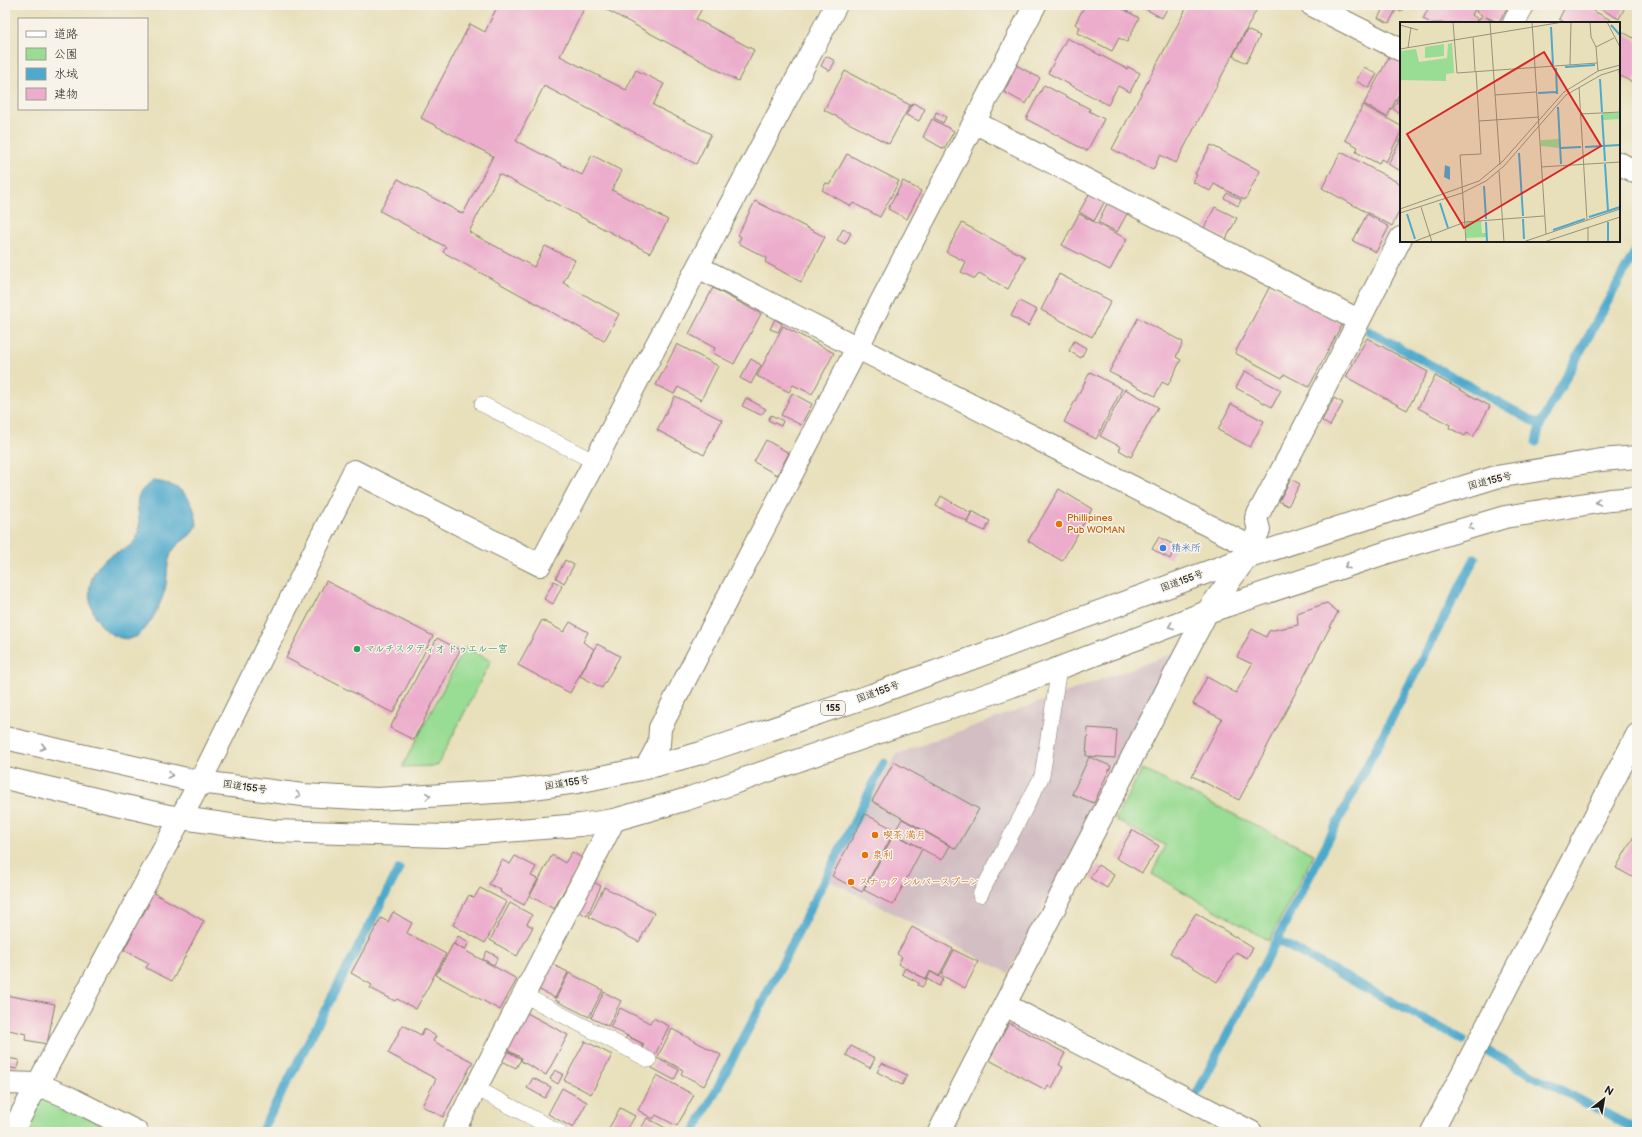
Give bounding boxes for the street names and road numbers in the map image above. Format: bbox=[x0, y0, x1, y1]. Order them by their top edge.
street label: 国道155号 bbox=[1467, 470, 1513, 492]
street label: 国道155号 bbox=[1159, 568, 1205, 594]
street label: 国道155号 bbox=[855, 679, 901, 705]
road number: 155 bbox=[821, 701, 845, 715]
street label: 国道155号 bbox=[544, 774, 590, 792]
street label: 国道155号 bbox=[222, 778, 268, 796]

